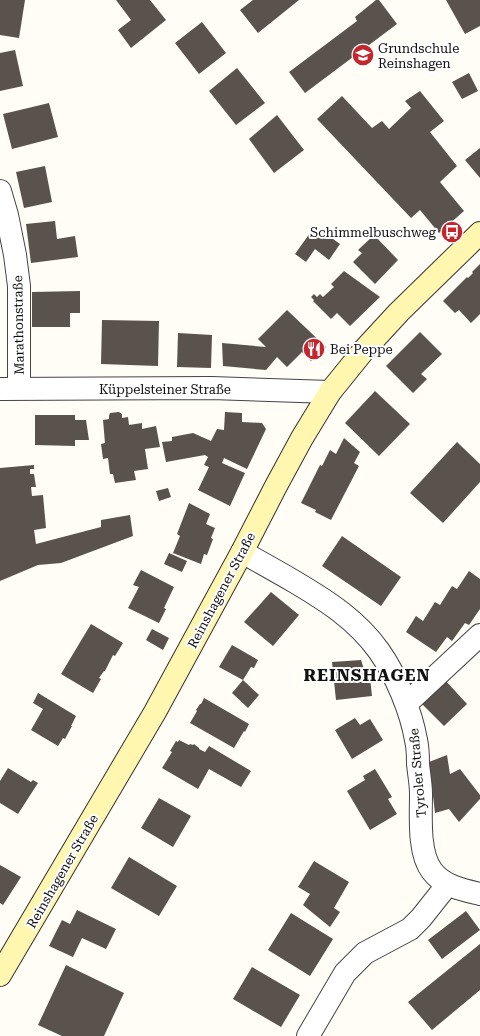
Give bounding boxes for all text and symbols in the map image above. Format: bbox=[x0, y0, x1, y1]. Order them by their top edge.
place label: Grundschule Reinshagen bbox=[378, 41, 459, 71]
school or university icon: Grundschule Reinshagen bbox=[350, 42, 376, 68]
bus stop icon: Schimmelbuschweg bbox=[439, 219, 465, 245]
place label: Schimmelbuschweg bbox=[310, 225, 437, 240]
street label: Marathonstraße bbox=[10, 275, 27, 375]
restaurant icon: Bei Peppe bbox=[301, 336, 327, 362]
place label: Bei Peppe bbox=[330, 342, 393, 357]
street label: Küppelsteiner Straße bbox=[99, 382, 231, 397]
street label: Reinshagener Straße bbox=[185, 530, 258, 651]
district label: REINSHAGEN bbox=[303, 665, 431, 685]
street label: Tyroler Straße bbox=[406, 728, 429, 818]
street label: Reinshagener Straße bbox=[24, 812, 101, 931]

